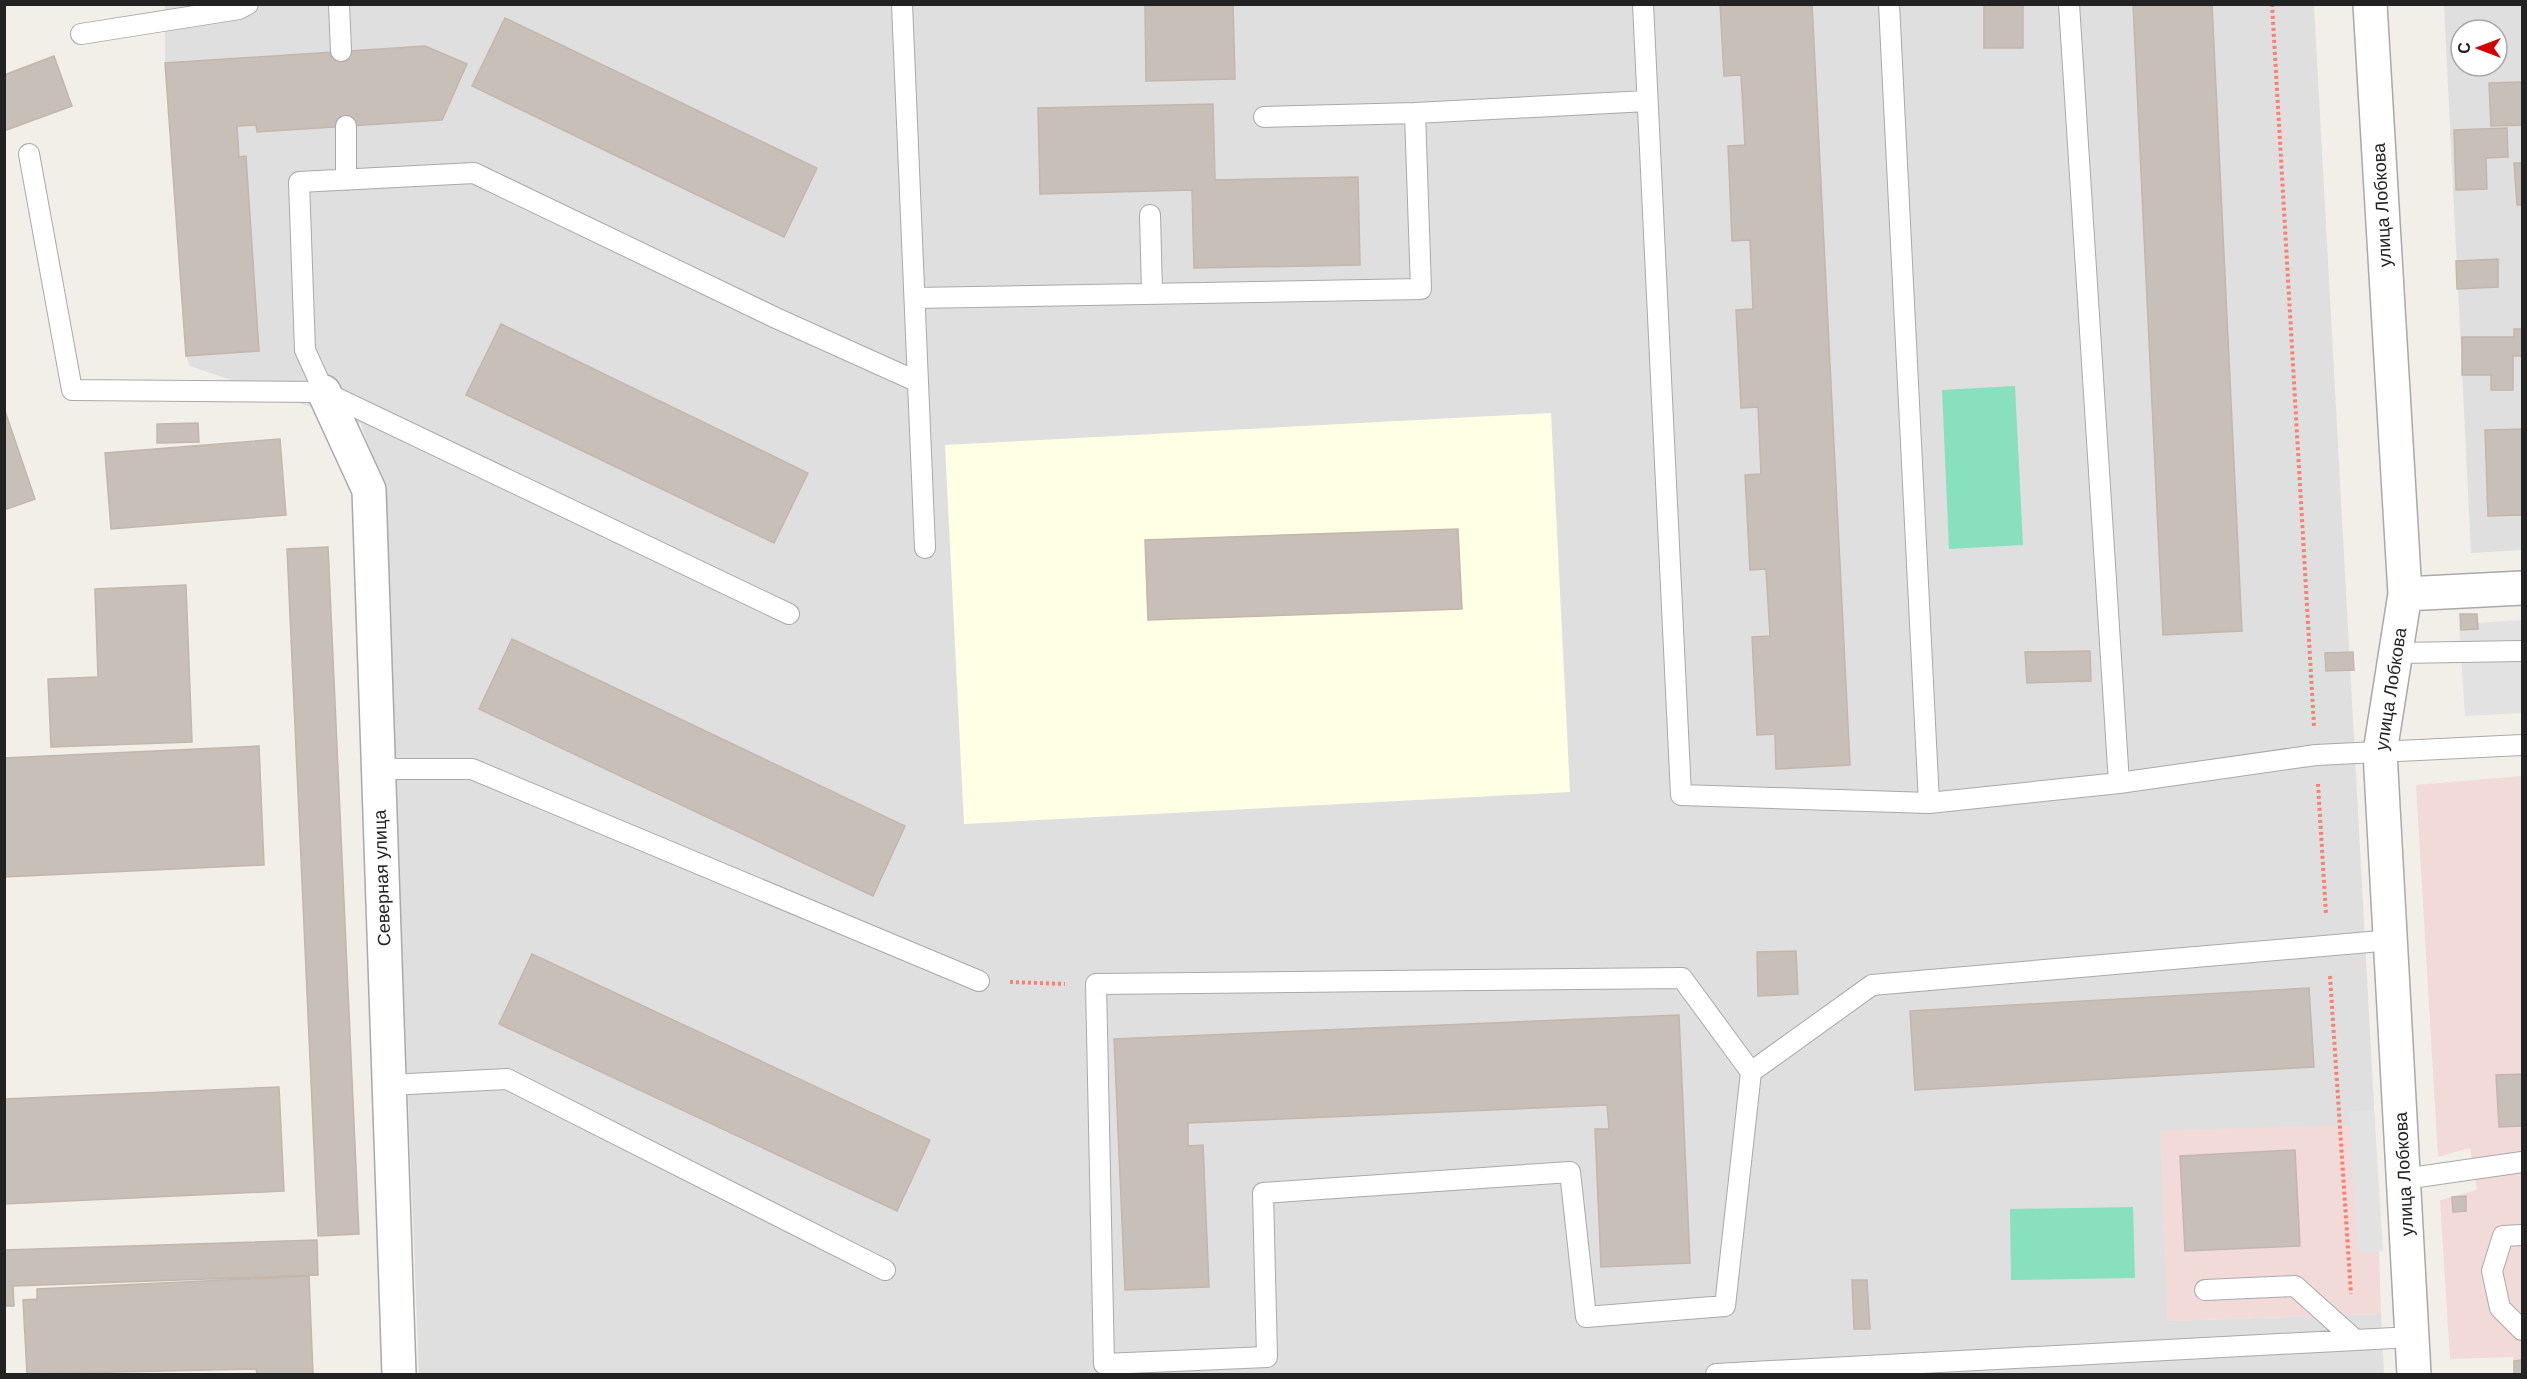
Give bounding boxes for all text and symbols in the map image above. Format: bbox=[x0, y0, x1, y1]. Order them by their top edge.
north arrow bbox=[2449, 18, 2509, 78]
text: С bbox=[2456, 42, 2473, 54]
street label: улица Лобкова bbox=[2369, 142, 2395, 267]
street label: улица Лобкова bbox=[2371, 625, 2411, 752]
street label: Северная улица bbox=[370, 808, 394, 947]
street label: улица Лобкова bbox=[2391, 1111, 2417, 1236]

